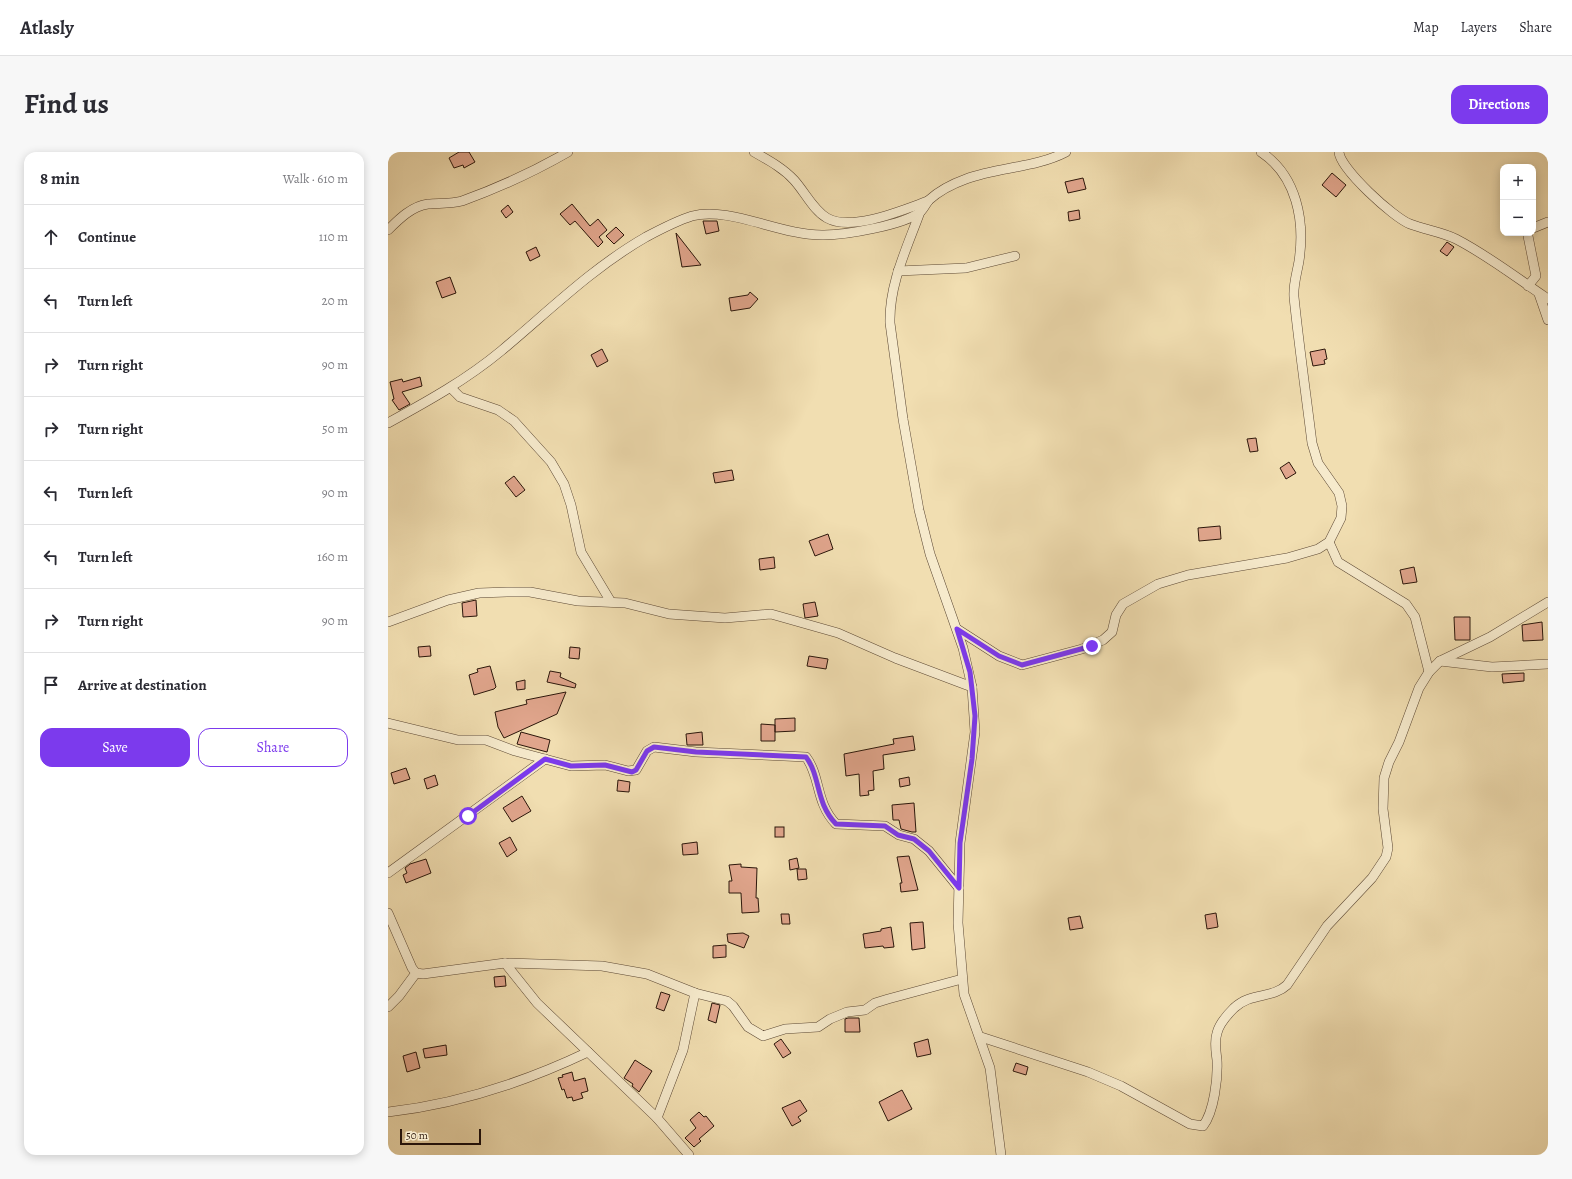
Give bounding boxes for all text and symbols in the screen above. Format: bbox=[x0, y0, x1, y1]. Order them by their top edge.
text: Atlasly bbox=[20, 15, 74, 41]
text: Map bbox=[1413, 18, 1439, 37]
text: Layers bbox=[1461, 18, 1497, 37]
text: Share bbox=[1519, 18, 1552, 37]
text: Find us bbox=[24, 85, 109, 123]
button: Directions bbox=[1451, 85, 1548, 124]
map controls bbox=[1500, 164, 1536, 236]
button: + bbox=[1500, 164, 1536, 200]
text: 8 min bbox=[40, 167, 80, 190]
text: Walk · 610 m bbox=[283, 170, 348, 187]
button: − bbox=[1500, 200, 1536, 236]
icon: ahead bbox=[40, 226, 62, 248]
text: Continue bbox=[78, 227, 136, 247]
text: 110 m bbox=[319, 228, 348, 245]
icon: left bbox=[40, 290, 62, 312]
text: Turn left bbox=[78, 291, 133, 311]
text: 20 m bbox=[322, 292, 348, 309]
icon: right bbox=[40, 354, 62, 376]
text: Turn right bbox=[78, 355, 143, 375]
text: 90 m bbox=[322, 356, 348, 373]
icon: right bbox=[40, 418, 62, 440]
text: Turn right bbox=[78, 419, 143, 439]
text: 50 m bbox=[322, 420, 348, 437]
icon: left bbox=[40, 482, 62, 504]
text: Turn left bbox=[78, 483, 133, 503]
text: 90 m bbox=[322, 484, 348, 501]
icon: left bbox=[40, 546, 62, 568]
text: Turn left bbox=[78, 547, 133, 567]
text: 160 m bbox=[317, 548, 348, 565]
icon: right bbox=[40, 610, 62, 632]
text: Turn right bbox=[78, 611, 143, 631]
text: 90 m bbox=[322, 612, 348, 629]
route end bbox=[1083, 637, 1101, 655]
icon: arrive bbox=[40, 674, 62, 696]
text: Arrive at destination bbox=[78, 675, 207, 695]
button: Save bbox=[40, 728, 190, 767]
button: Share bbox=[198, 728, 348, 767]
route start bbox=[459, 807, 477, 825]
scale bar bbox=[400, 1127, 481, 1146]
text: 50 m bbox=[406, 1128, 428, 1143]

